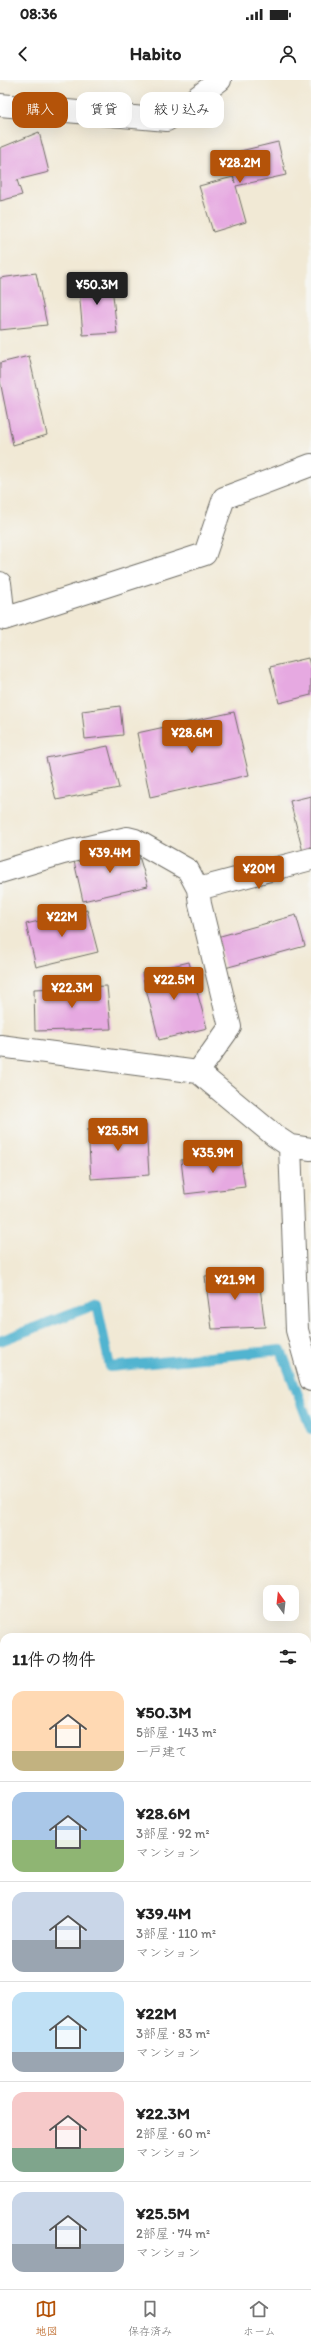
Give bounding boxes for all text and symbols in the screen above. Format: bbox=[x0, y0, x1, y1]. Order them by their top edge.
text: 08:36 bbox=[20, 5, 57, 23]
icon: back bbox=[12, 43, 34, 65]
text: Habito bbox=[130, 43, 181, 65]
icon: person bbox=[277, 43, 299, 65]
chip: 購入 bbox=[12, 92, 68, 128]
chip: 賃貸 bbox=[76, 92, 132, 128]
chip: 絞り込み bbox=[140, 92, 224, 128]
pin: ¥28.2M bbox=[207, 150, 273, 184]
text: ¥28.2M bbox=[219, 155, 261, 170]
pin: ¥50.3M bbox=[64, 272, 130, 306]
text: ¥50.3M bbox=[76, 277, 118, 292]
pin: ¥28.6M bbox=[159, 720, 225, 754]
text: ¥28.6M bbox=[171, 725, 213, 740]
pin: ¥39.4M bbox=[77, 840, 143, 874]
text: ¥39.4M bbox=[89, 845, 131, 860]
pin: ¥20M bbox=[235, 856, 283, 890]
text: ¥20M bbox=[243, 861, 275, 876]
pin: ¥22M bbox=[38, 904, 86, 938]
text: ¥22M bbox=[46, 909, 78, 924]
pin: ¥22.5M bbox=[141, 967, 207, 1001]
text: ¥22.5M bbox=[153, 972, 195, 987]
pin: ¥22.3M bbox=[39, 975, 105, 1009]
text: ¥22.3M bbox=[51, 980, 93, 995]
pin: ¥25.5M bbox=[85, 1118, 151, 1152]
text: ¥25.5M bbox=[97, 1123, 139, 1138]
pin: ¥35.9M bbox=[180, 1140, 246, 1174]
text: ¥35.9M bbox=[192, 1145, 234, 1160]
pin: ¥21.9M bbox=[202, 1267, 268, 1301]
text: ¥21.9M bbox=[215, 1272, 255, 1287]
north arrow bbox=[263, 1585, 299, 1621]
map controls bbox=[263, 1585, 299, 1621]
icon: filters bbox=[277, 1646, 299, 1668]
text: 11件の物件 bbox=[12, 1649, 96, 1669]
text: ¥50.3M bbox=[136, 1702, 192, 1722]
icon: home bbox=[44, 1707, 92, 1755]
text: 5部屋 · 143 m² bbox=[136, 1725, 217, 1740]
text: 一戸建て bbox=[136, 1744, 188, 1759]
text: ¥28.6M bbox=[136, 1803, 190, 1823]
icon: home bbox=[44, 1808, 92, 1856]
text: 3部屋 · 92 m² bbox=[136, 1826, 210, 1841]
text: マンション bbox=[136, 1845, 200, 1860]
text: ¥39.4M bbox=[136, 1903, 191, 1923]
icon: home bbox=[44, 1908, 92, 1956]
text: 3部屋 · 110 m² bbox=[136, 1926, 216, 1941]
text: マンション bbox=[136, 1945, 200, 1960]
text: ¥22M bbox=[136, 2003, 177, 2023]
icon: home bbox=[44, 2008, 92, 2056]
text: 3部屋 · 83 m² bbox=[136, 2026, 210, 2041]
text: マンション bbox=[136, 2045, 200, 2060]
text: ¥22.3M bbox=[136, 2103, 190, 2123]
icon: home bbox=[44, 2108, 92, 2156]
text: 2部屋 · 60 m² bbox=[136, 2126, 211, 2141]
text: マンション bbox=[136, 2145, 200, 2160]
text: ¥25.5M bbox=[136, 2203, 190, 2223]
icon: home bbox=[44, 2208, 92, 2256]
text: 2部屋 · 74 m² bbox=[136, 2226, 210, 2241]
text: マンション bbox=[136, 2245, 200, 2260]
tab: 地図 bbox=[35, 2298, 57, 2338]
tab: 保存済み bbox=[128, 2298, 172, 2338]
tab: ホーム bbox=[243, 2298, 276, 2338]

